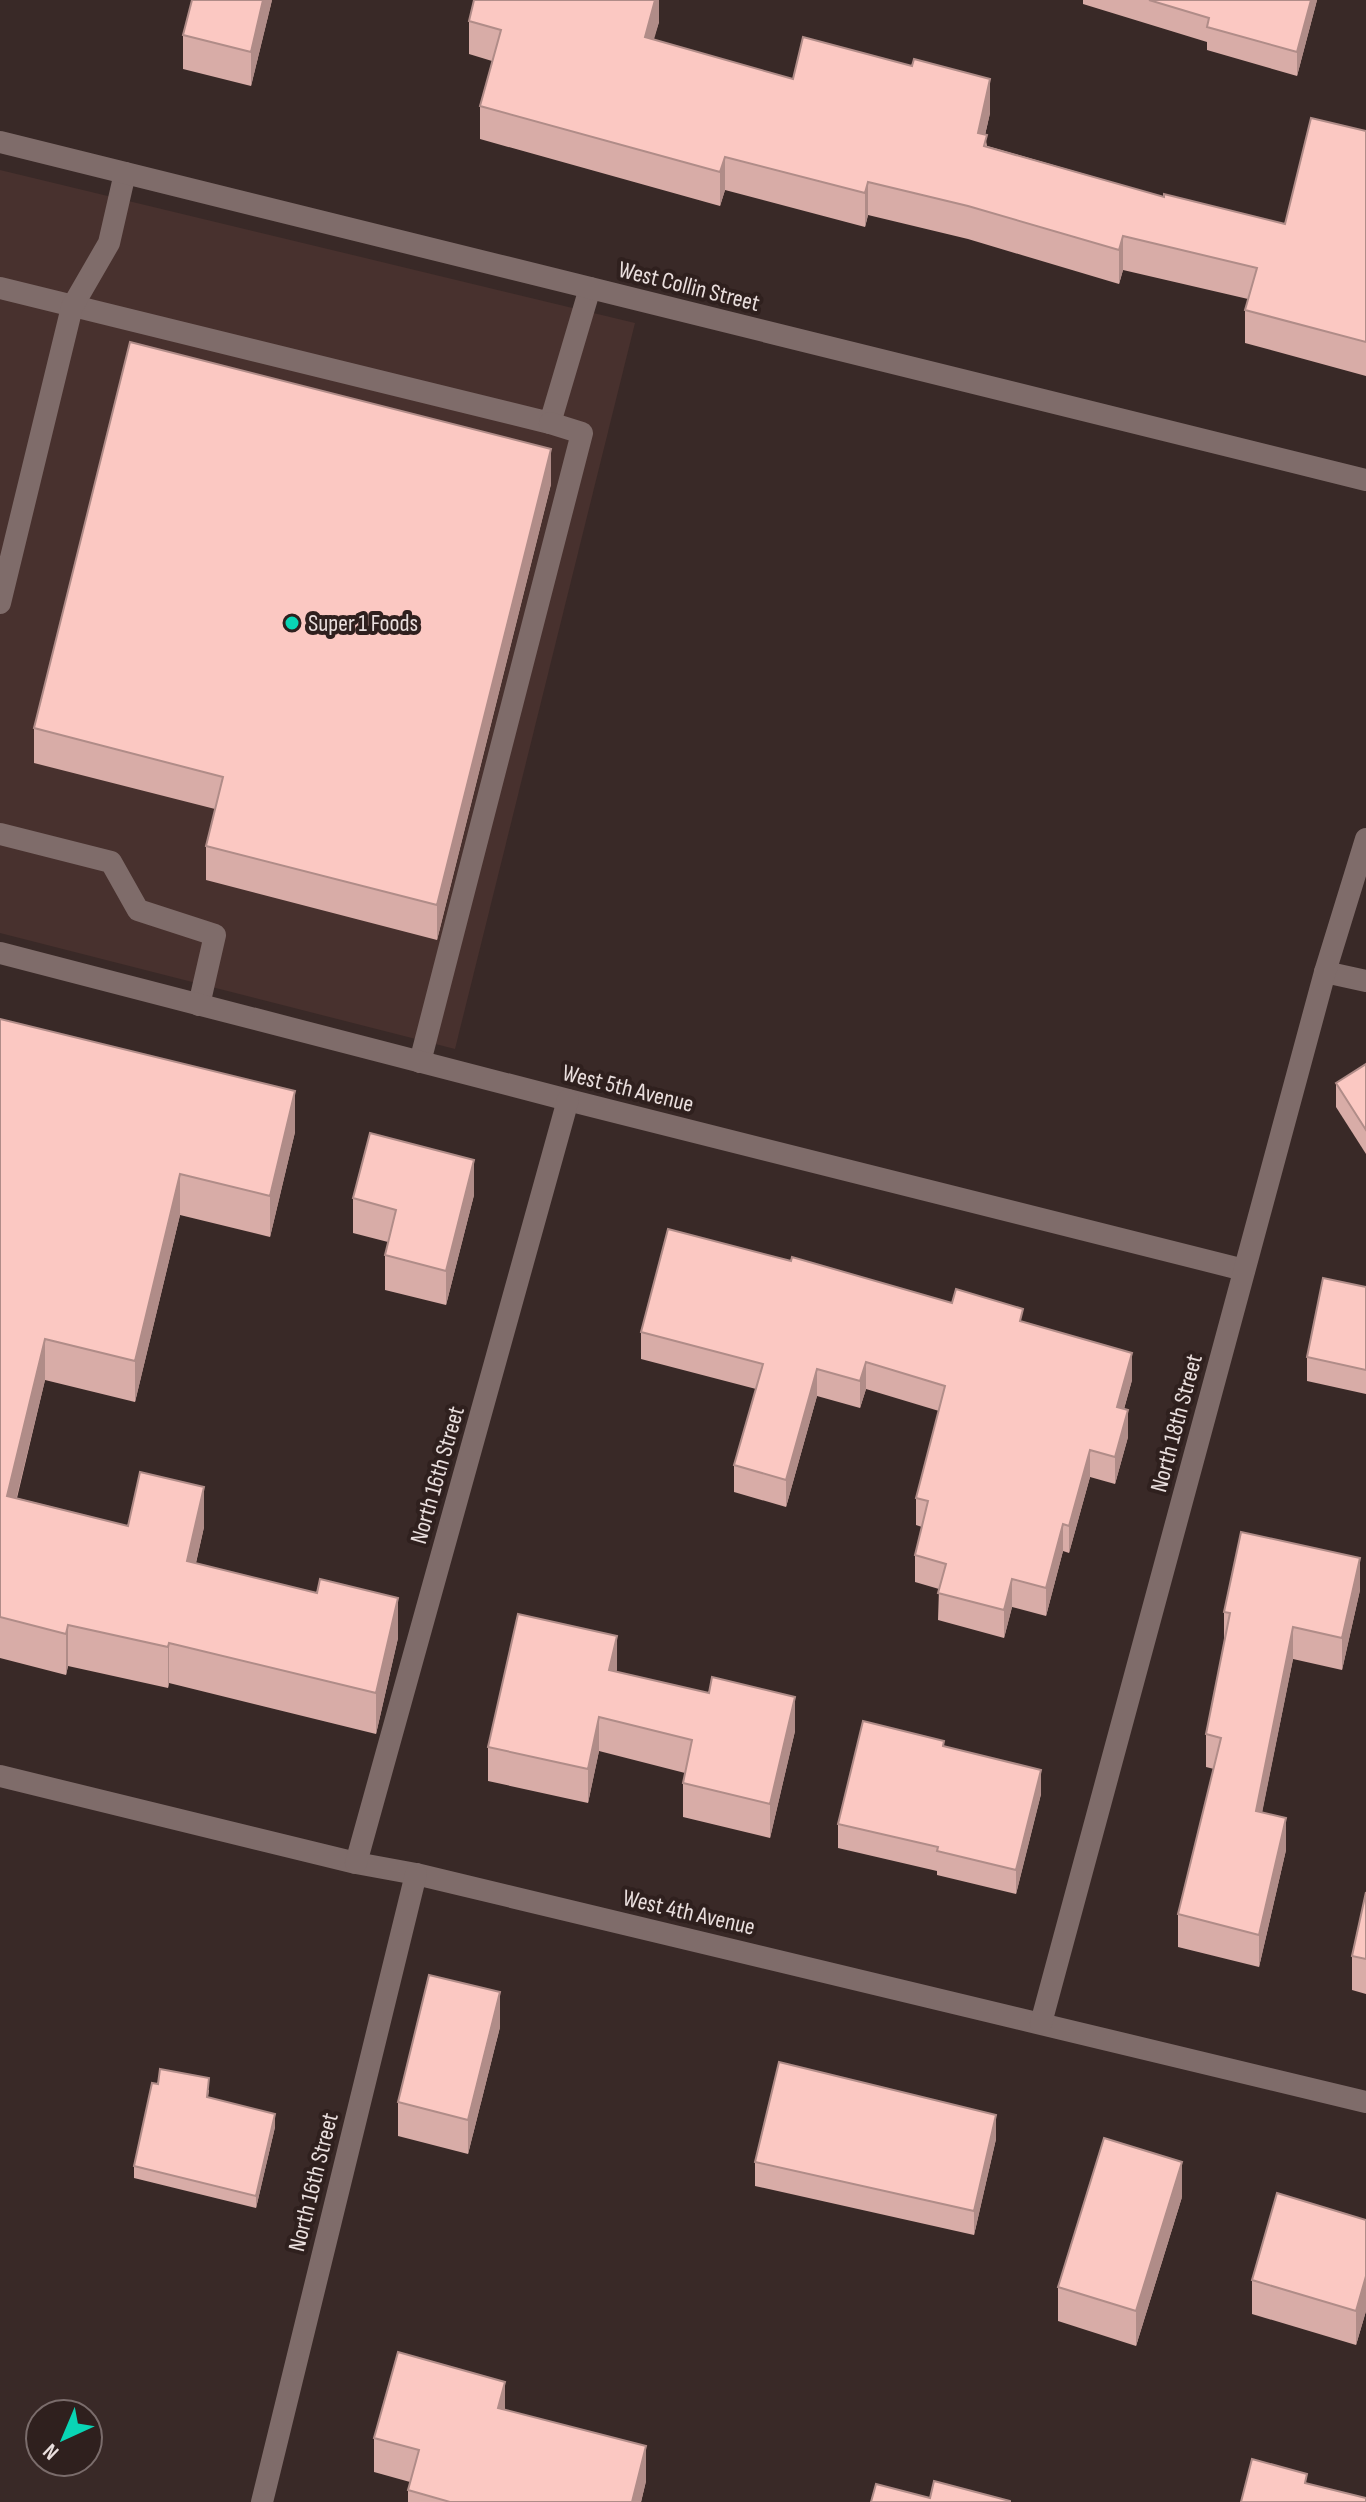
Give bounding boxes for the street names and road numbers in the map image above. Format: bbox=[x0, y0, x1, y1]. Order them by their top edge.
street label: West Collin Street bbox=[615, 255, 763, 318]
street label: West 5th Avenue bbox=[559, 1058, 697, 1119]
street label: North 18th Street bbox=[1144, 1351, 1209, 1495]
street label: North 16th Street bbox=[404, 1403, 471, 1547]
street label: West 4th Avenue bbox=[620, 1883, 758, 1942]
street label: North 16th Street bbox=[282, 2110, 345, 2254]

